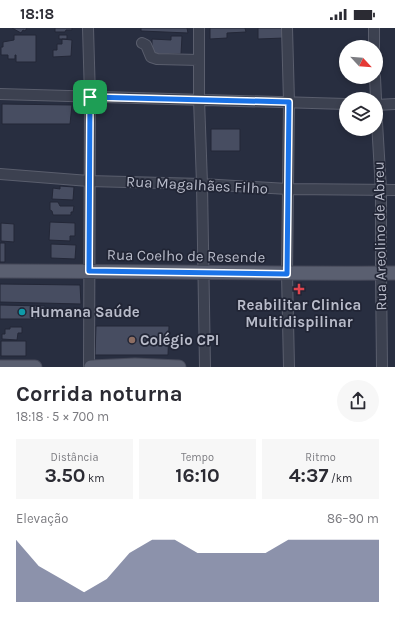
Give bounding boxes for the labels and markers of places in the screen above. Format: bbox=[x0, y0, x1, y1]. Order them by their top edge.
pin bbox=[73, 80, 107, 114]
marker: Reabilitar Clinica Multidispilinar bbox=[293, 283, 305, 295]
place label: Reabilitar Clinica Multidispilinar bbox=[237, 296, 361, 331]
place label: Humana Saúde bbox=[30, 303, 140, 321]
marker: Humana Saúde bbox=[17, 307, 27, 317]
place label: Colégio CPI bbox=[140, 331, 219, 349]
marker: Colégio CPI bbox=[127, 335, 137, 345]

